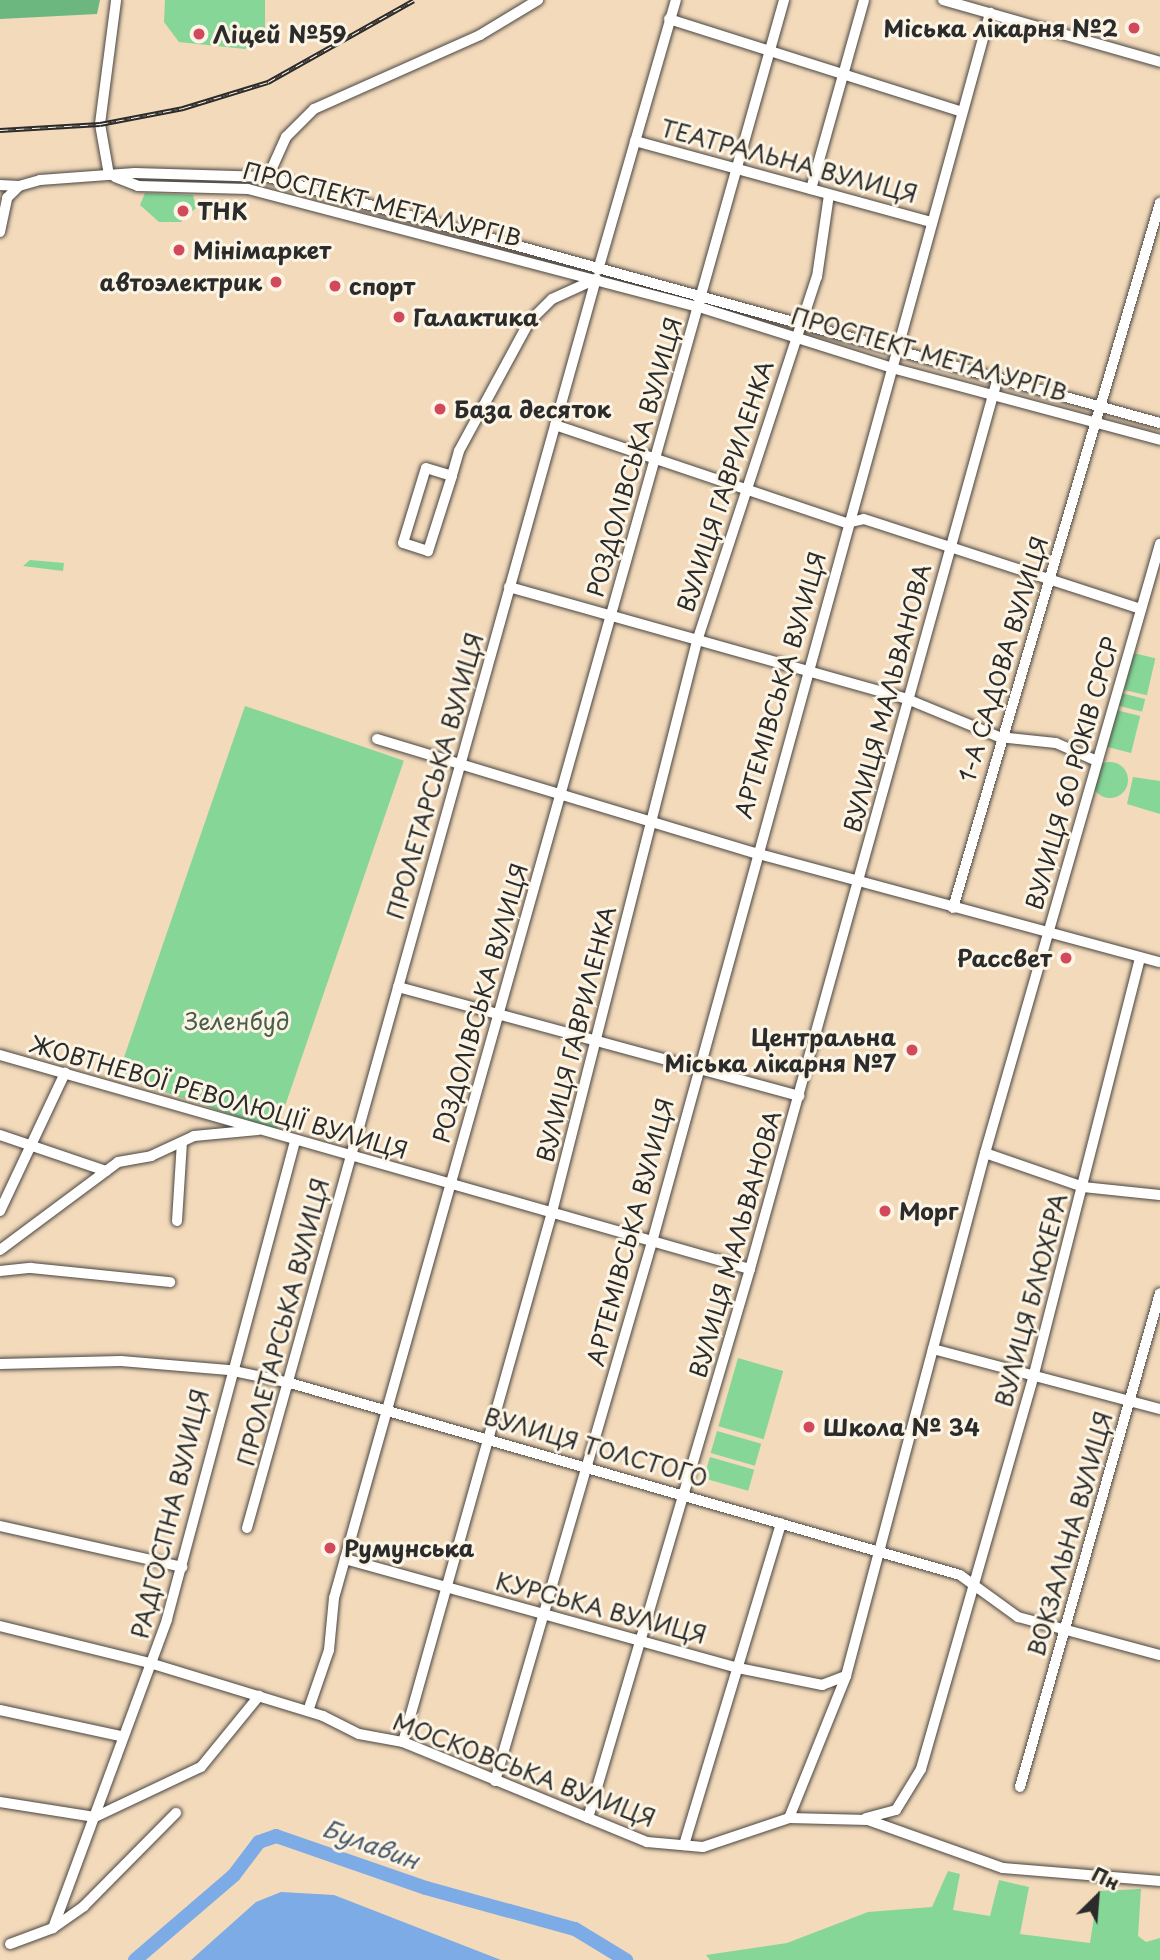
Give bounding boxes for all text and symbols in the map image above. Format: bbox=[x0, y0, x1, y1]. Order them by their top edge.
place label: Міська лікарня №2 bbox=[883, 14, 1118, 42]
marker: Міська лікарня №2 bbox=[1124, 18, 1144, 38]
place label: Ліцей №59 bbox=[213, 20, 346, 48]
marker: Ліцей №59 bbox=[191, 26, 207, 42]
street label: ТЕАТРАЛЬНА ВУЛИЦЯ bbox=[658, 113, 920, 209]
street label: ПРОСПЕКТ МЕТАЛУРГІВ bbox=[239, 156, 525, 252]
place label: ТНК bbox=[197, 197, 247, 225]
marker: ТНК bbox=[175, 203, 191, 219]
place label: Мінімаркет bbox=[193, 236, 331, 264]
marker: Мінімаркет bbox=[171, 242, 187, 258]
place label: автоэлектрик bbox=[100, 268, 262, 296]
place label: спорт bbox=[349, 272, 415, 300]
marker: автоэлектрик bbox=[268, 274, 284, 290]
marker: спорт bbox=[327, 278, 343, 294]
street label: ПРОСПЕКТ МЕТАЛУРГІВ bbox=[787, 301, 1071, 407]
place label: Галактика bbox=[413, 303, 539, 331]
marker: Галактика bbox=[391, 309, 407, 325]
street label: РОЗДОЛІВСЬКА ВУЛИЦЯ bbox=[581, 315, 687, 599]
street label: ВУЛИЦЯ ГАВРИЛЕНКА bbox=[671, 356, 779, 616]
place label: База десяток bbox=[454, 395, 612, 423]
marker: База десяток bbox=[432, 401, 448, 417]
street label: 1-А САДОВА ВУЛИЦЯ bbox=[952, 532, 1054, 786]
street label: АРТЕМІВСЬКА ВУЛИЦЯ bbox=[729, 549, 831, 821]
street label: ВУЛИЦЯ МАЛЬВАНОВА bbox=[838, 560, 936, 836]
street label: ПРОЛЕТАРСЬКА ВУЛИЦЯ bbox=[381, 630, 489, 922]
street label: ВУЛИЦЯ 60 РОКІВ СРСР bbox=[1019, 632, 1125, 914]
street label: РОЗДОЛІВСЬКА ВУЛИЦЯ bbox=[427, 861, 533, 1145]
street label: ВУЛИЦЯ ГАВРИЛЕНКА bbox=[531, 903, 621, 1165]
place label: Рассвет bbox=[957, 944, 1052, 972]
marker: Рассвет bbox=[1058, 950, 1074, 966]
park label: Зеленбуд bbox=[184, 1007, 290, 1035]
place label: Центральна Міська лікарня №7 bbox=[664, 1023, 896, 1077]
street label: ЖОВТНЕВОЇ РЕВОЛЮЦІЇ ВУЛИЦЯ bbox=[26, 1029, 412, 1165]
marker: Центральна Міська лікарня №7 bbox=[902, 1040, 922, 1060]
street label: АРТЕМІВСЬКА ВУЛИЦЯ bbox=[581, 1096, 679, 1368]
street label: ВУЛИЦЯ МАЛЬВАНОВА bbox=[683, 1106, 787, 1382]
street label: ПРОЛЕТАРСЬКА ВУЛИЦЯ bbox=[231, 1176, 335, 1468]
street label: ВУЛИЦЯ БЛЮХЕРА bbox=[989, 1189, 1073, 1411]
place label: Морг bbox=[899, 1197, 958, 1225]
marker: Морг bbox=[877, 1203, 893, 1219]
street label: РАДГОСПНА ВУЛИЦЯ bbox=[126, 1386, 214, 1642]
street label: ВУЛИЦЯ ТОЛСТОГО bbox=[480, 1401, 712, 1493]
street label: ВОКЗАЛЬНА ВУЛИЦЯ bbox=[1022, 1409, 1118, 1659]
place label: Школа № 34 bbox=[823, 1413, 981, 1441]
marker: Школа № 34 bbox=[801, 1419, 817, 1435]
place label: Румунська bbox=[344, 1534, 474, 1562]
marker: Румунська bbox=[322, 1540, 338, 1556]
street label: КУРСЬКА ВУЛИЦЯ bbox=[493, 1567, 709, 1649]
street label: МОСКОВСЬКА ВУЛИЦЯ bbox=[390, 1707, 658, 1833]
water label: Булавин bbox=[319, 1813, 423, 1875]
text: Пн bbox=[1087, 1859, 1124, 1896]
north arrow bbox=[1062, 1862, 1132, 1932]

